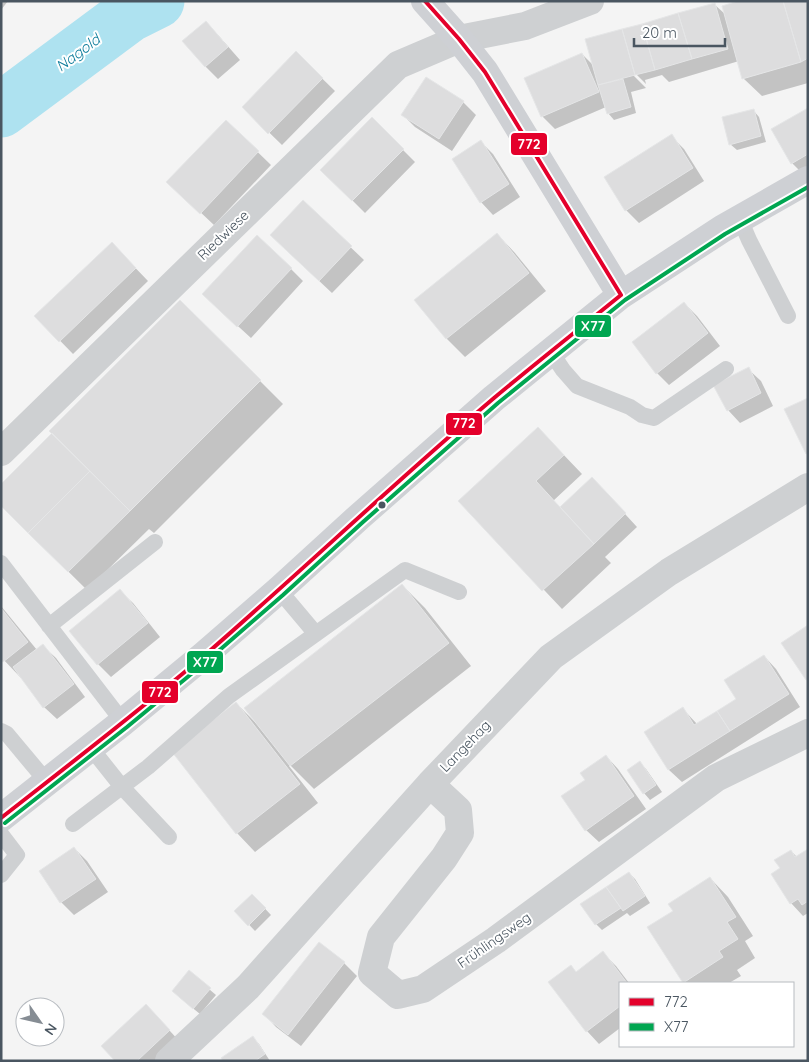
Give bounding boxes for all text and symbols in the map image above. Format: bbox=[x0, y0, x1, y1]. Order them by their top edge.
scale bar bbox=[634, 15, 725, 47]
text: 20 m bbox=[642, 23, 677, 42]
water label: Nagold bbox=[52, 29, 105, 75]
line badge: 772 bbox=[510, 132, 548, 156]
text: 772 bbox=[517, 135, 541, 153]
street label: Riedwiese bbox=[193, 206, 253, 264]
line badge: X77 bbox=[574, 314, 612, 338]
text: X77 bbox=[581, 317, 606, 335]
line badge: 772 bbox=[445, 412, 483, 436]
text: 772 bbox=[452, 414, 476, 432]
unlabelled marker bbox=[377, 500, 387, 510]
line badge: X77 bbox=[186, 650, 224, 674]
text: X77 bbox=[193, 653, 218, 671]
line badge: 772 bbox=[141, 680, 179, 704]
text: 772 bbox=[148, 683, 172, 701]
street label: Langehag bbox=[436, 716, 494, 776]
street label: Frühlingsweg bbox=[454, 908, 534, 972]
legend bbox=[619, 982, 794, 1047]
text: 772 bbox=[664, 992, 688, 1011]
north arrow bbox=[15, 997, 65, 1047]
text: X77 bbox=[664, 1017, 689, 1036]
text: N bbox=[40, 1020, 61, 1039]

